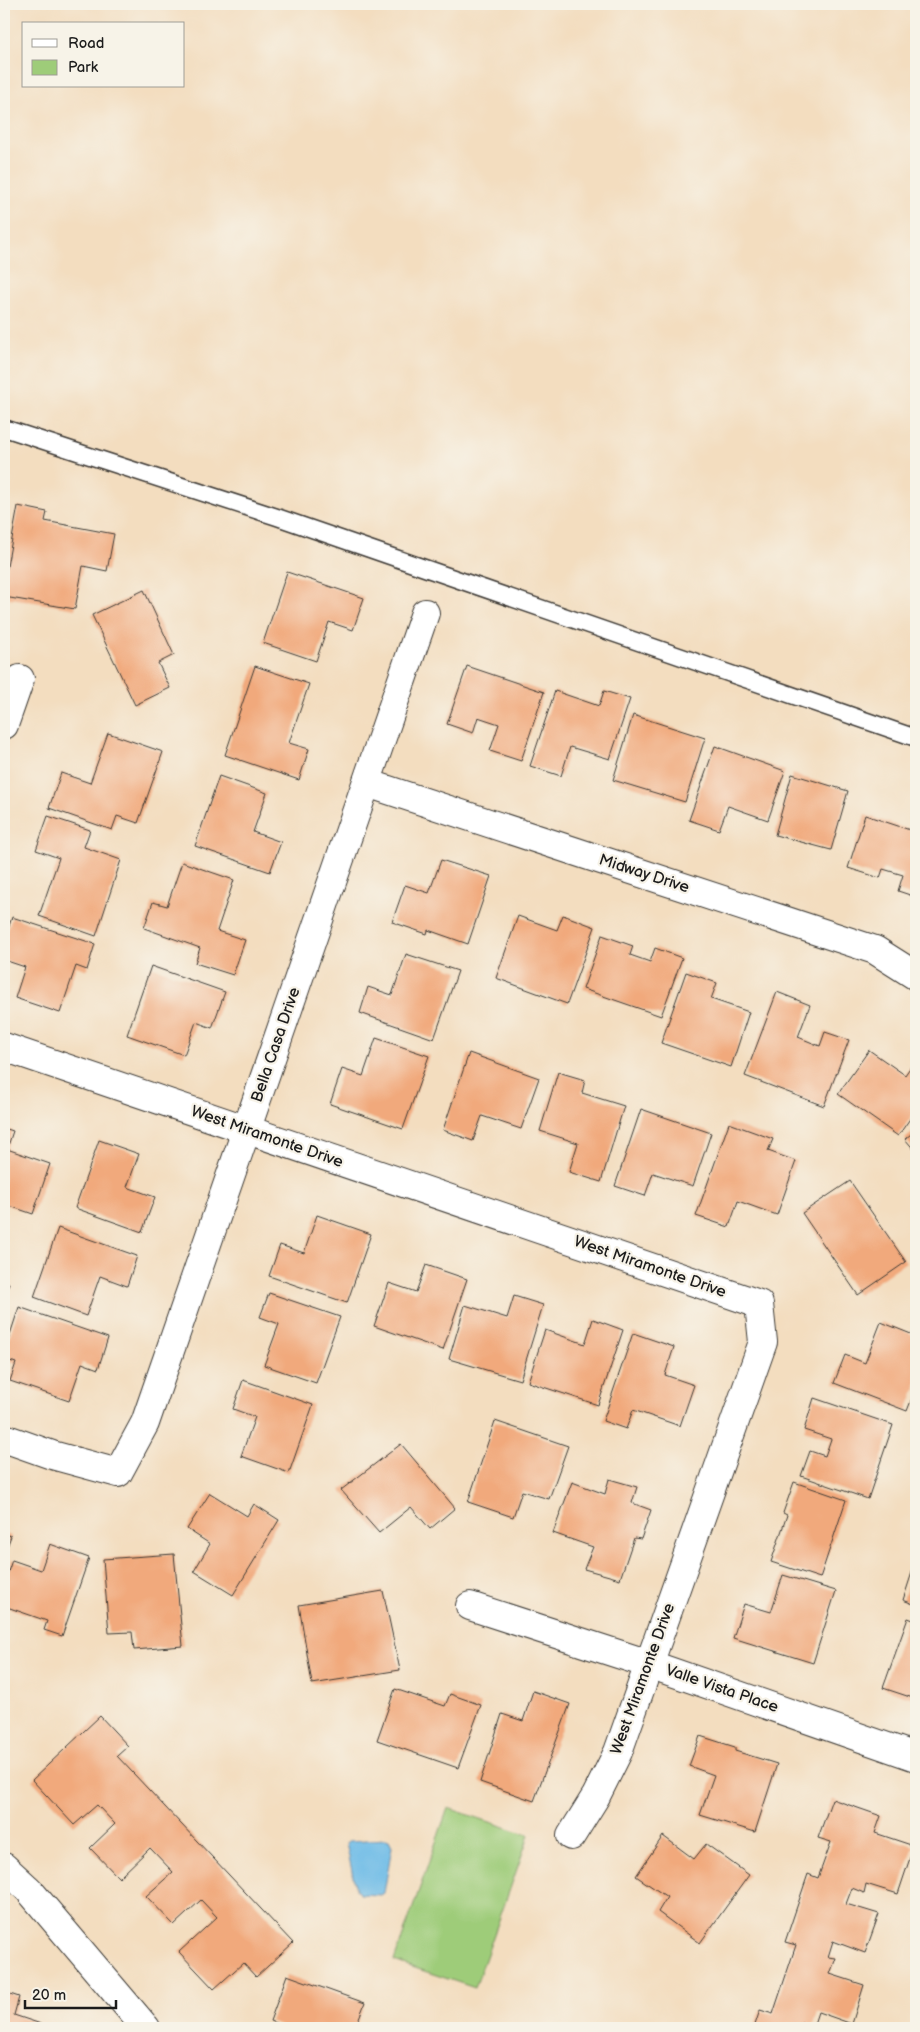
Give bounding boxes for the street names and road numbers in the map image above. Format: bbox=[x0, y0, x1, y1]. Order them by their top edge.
street label: Midway Drive bbox=[596, 850, 692, 898]
street label: Bella Casa Drive bbox=[247, 985, 305, 1105]
street label: West Miramonte Drive bbox=[188, 1102, 346, 1172]
street label: West Miramonte Drive bbox=[571, 1232, 729, 1302]
street label: West Miramonte Drive bbox=[607, 1600, 679, 1757]
street label: Valle Vista Place bbox=[663, 1661, 781, 1717]

